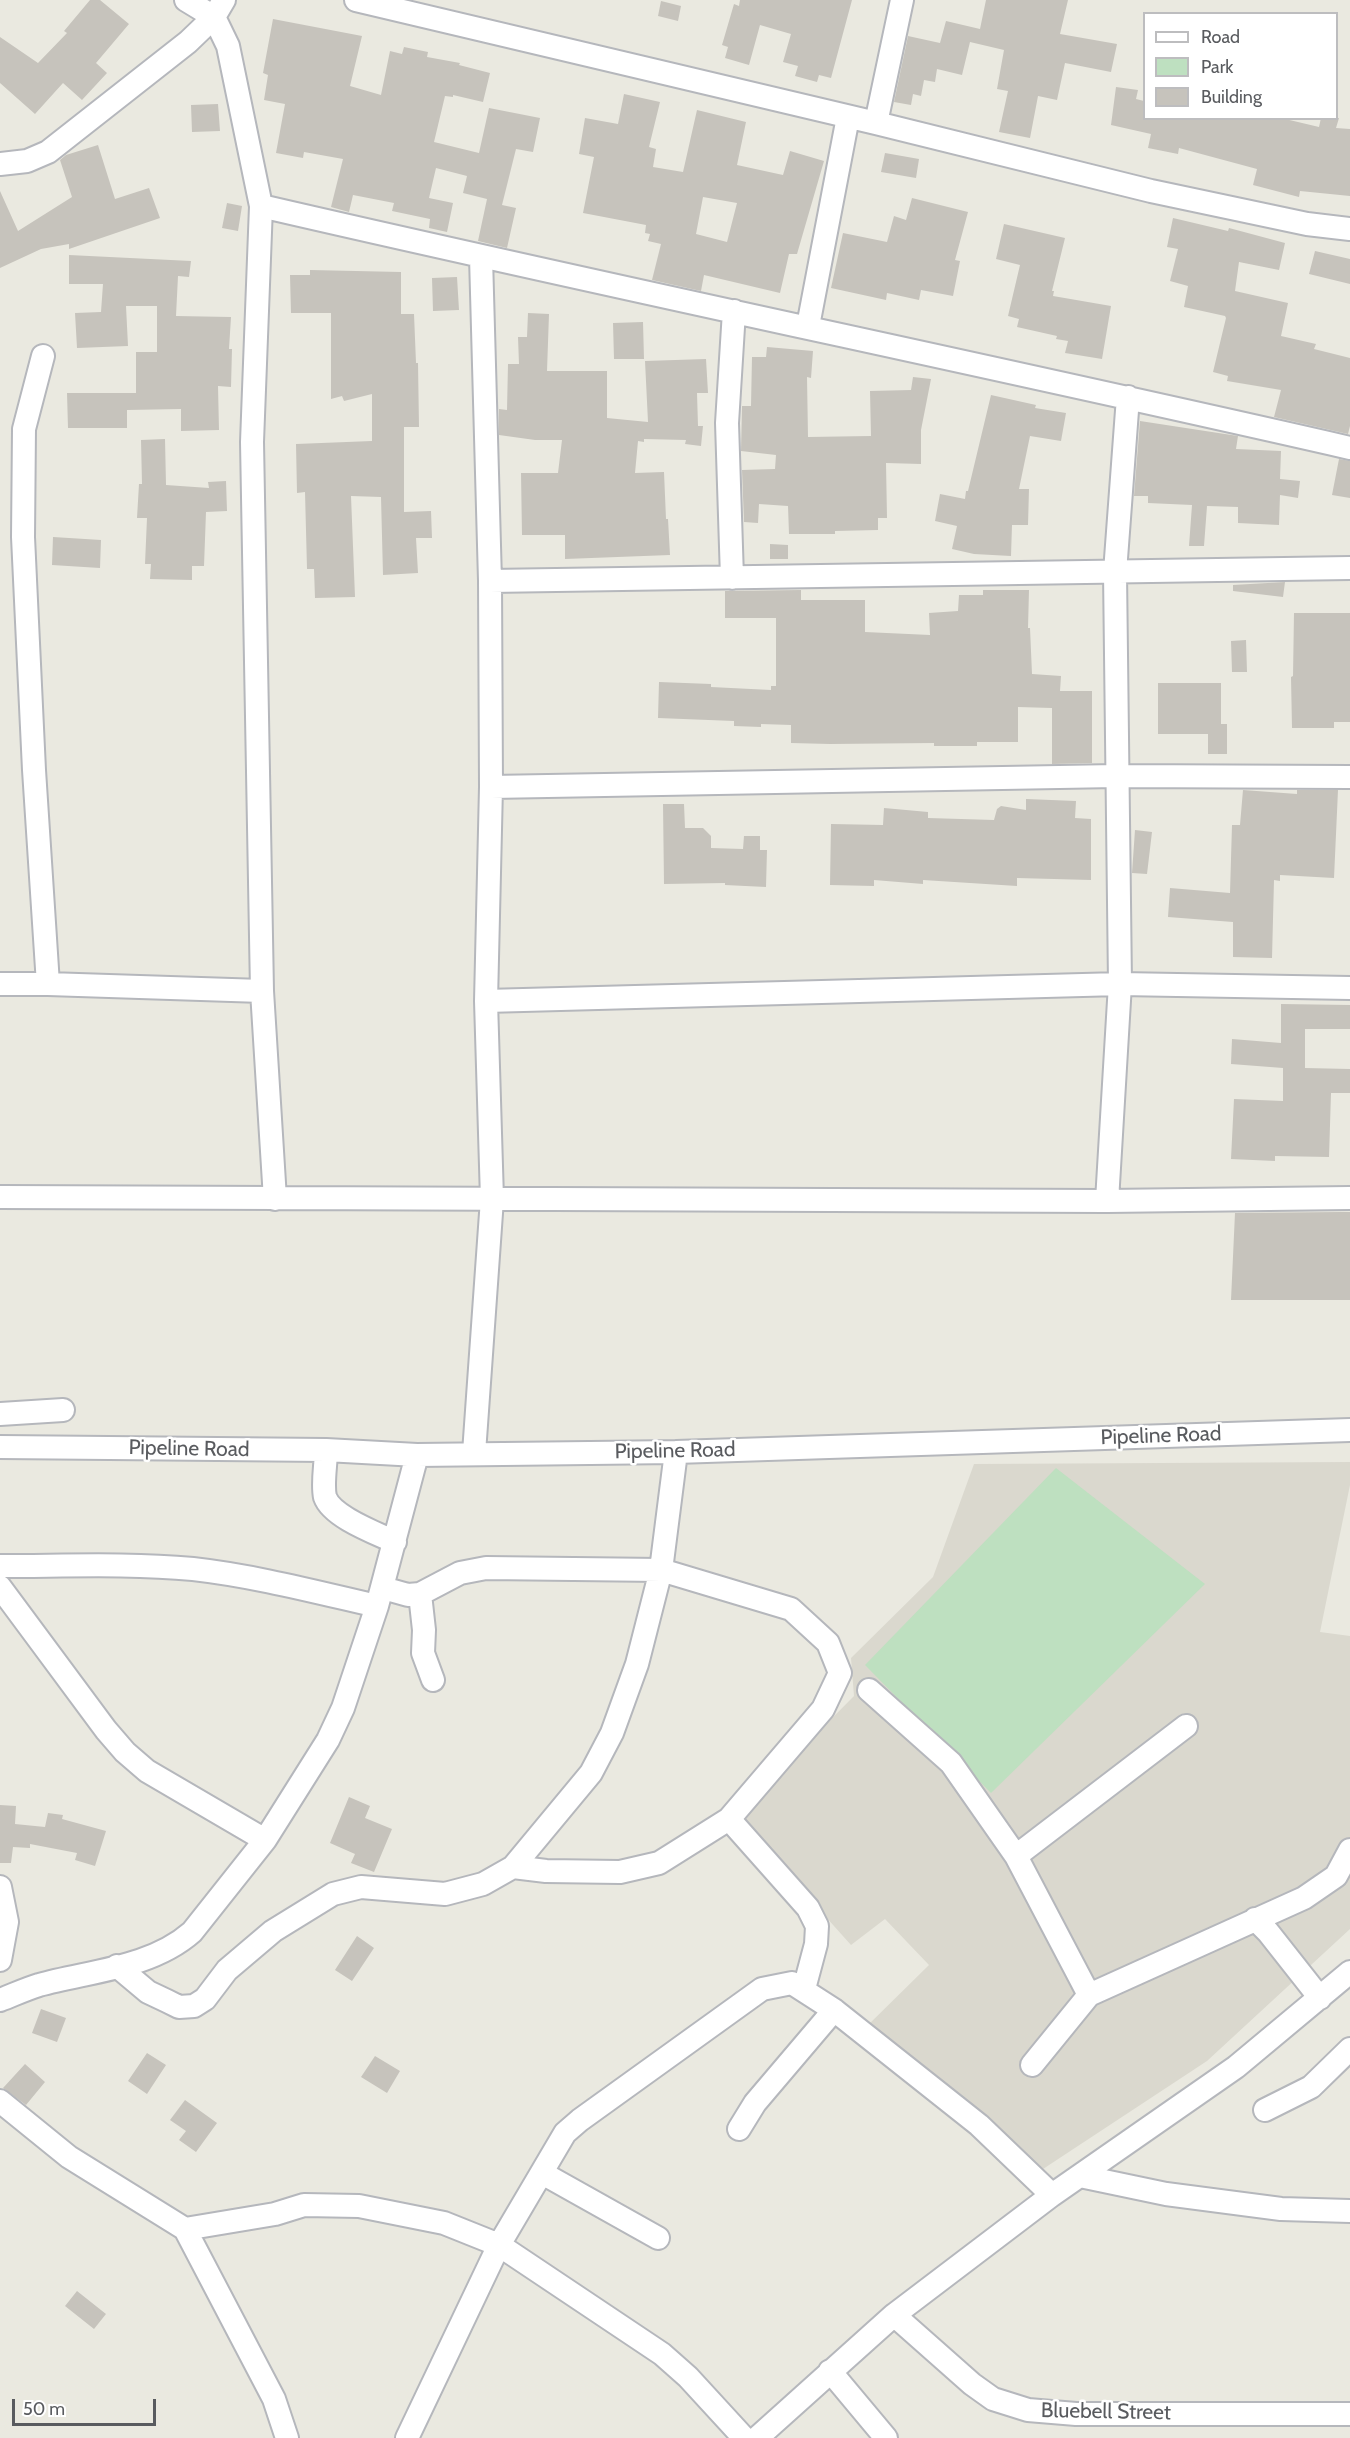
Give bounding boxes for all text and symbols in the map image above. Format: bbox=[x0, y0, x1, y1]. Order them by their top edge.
legend bbox=[1143, 12, 1338, 120]
text: Road bbox=[1201, 26, 1240, 48]
text: Park bbox=[1201, 56, 1233, 78]
text: Building bbox=[1201, 86, 1262, 108]
street label: Pipeline Road bbox=[1100, 1421, 1222, 1451]
street label: Pipeline Road bbox=[128, 1435, 250, 1463]
street label: Pipeline Road bbox=[614, 1437, 736, 1465]
scale bar bbox=[15, 2387, 159, 2425]
text: 50 m bbox=[23, 2398, 65, 2420]
street label: Bluebell Street bbox=[1041, 2398, 1171, 2426]

